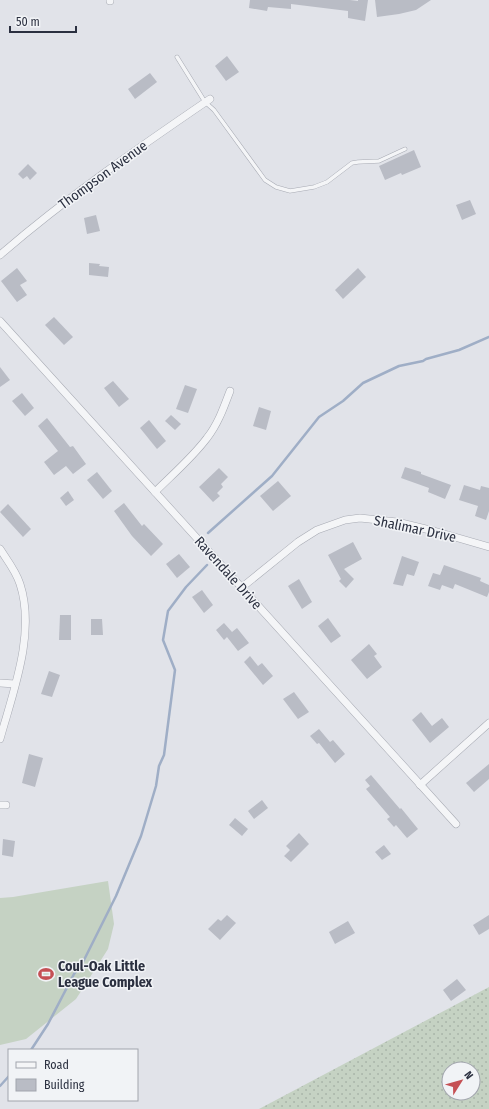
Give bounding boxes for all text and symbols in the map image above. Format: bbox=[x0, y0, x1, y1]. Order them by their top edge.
scale bar bbox=[10, 8, 76, 34]
text: 50 m bbox=[16, 15, 40, 29]
street label: Thompson Avenue bbox=[55, 137, 151, 213]
street label: Shalimar Drive bbox=[372, 512, 458, 546]
street label: Ravendale Drive bbox=[191, 533, 265, 613]
place label: Coul-Oak Little League Complex bbox=[58, 958, 153, 991]
sports icon: Coul-Oak Little League Complex bbox=[37, 965, 55, 983]
legend bbox=[8, 1049, 138, 1101]
text: Road bbox=[44, 1058, 69, 1072]
north arrow bbox=[441, 1061, 481, 1101]
text: N bbox=[461, 1069, 476, 1082]
text: Building bbox=[44, 1078, 85, 1092]

